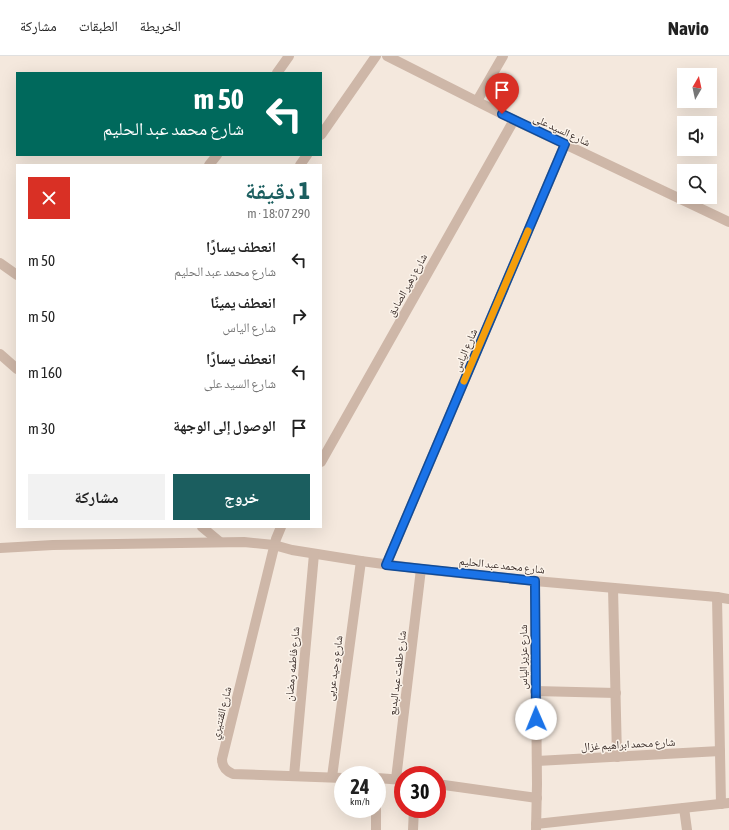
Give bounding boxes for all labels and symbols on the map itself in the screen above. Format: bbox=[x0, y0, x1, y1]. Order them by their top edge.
north arrow bbox=[677, 68, 717, 108]
pin bbox=[485, 73, 519, 114]
street label: شارع السيد على bbox=[531, 112, 592, 149]
street label: شارع زهير الصادق bbox=[385, 251, 430, 319]
street label: شارع الياس bbox=[451, 327, 480, 374]
street label: شارع محمد عبد الحليم bbox=[458, 555, 546, 577]
street label: شارع عزيز الياس bbox=[517, 625, 530, 689]
street label: شارع فاطمه رمضان bbox=[283, 626, 302, 702]
street label: شارع طلعت عبد البديع bbox=[386, 630, 409, 716]
street label: شارع وحيد عربى bbox=[323, 635, 346, 702]
street label: شارع القنتيري bbox=[209, 685, 236, 741]
position arrow bbox=[515, 698, 557, 740]
street label: شارع محمد ابراهيم غزال bbox=[580, 736, 676, 754]
speed limit sign: 30 bbox=[394, 766, 446, 818]

